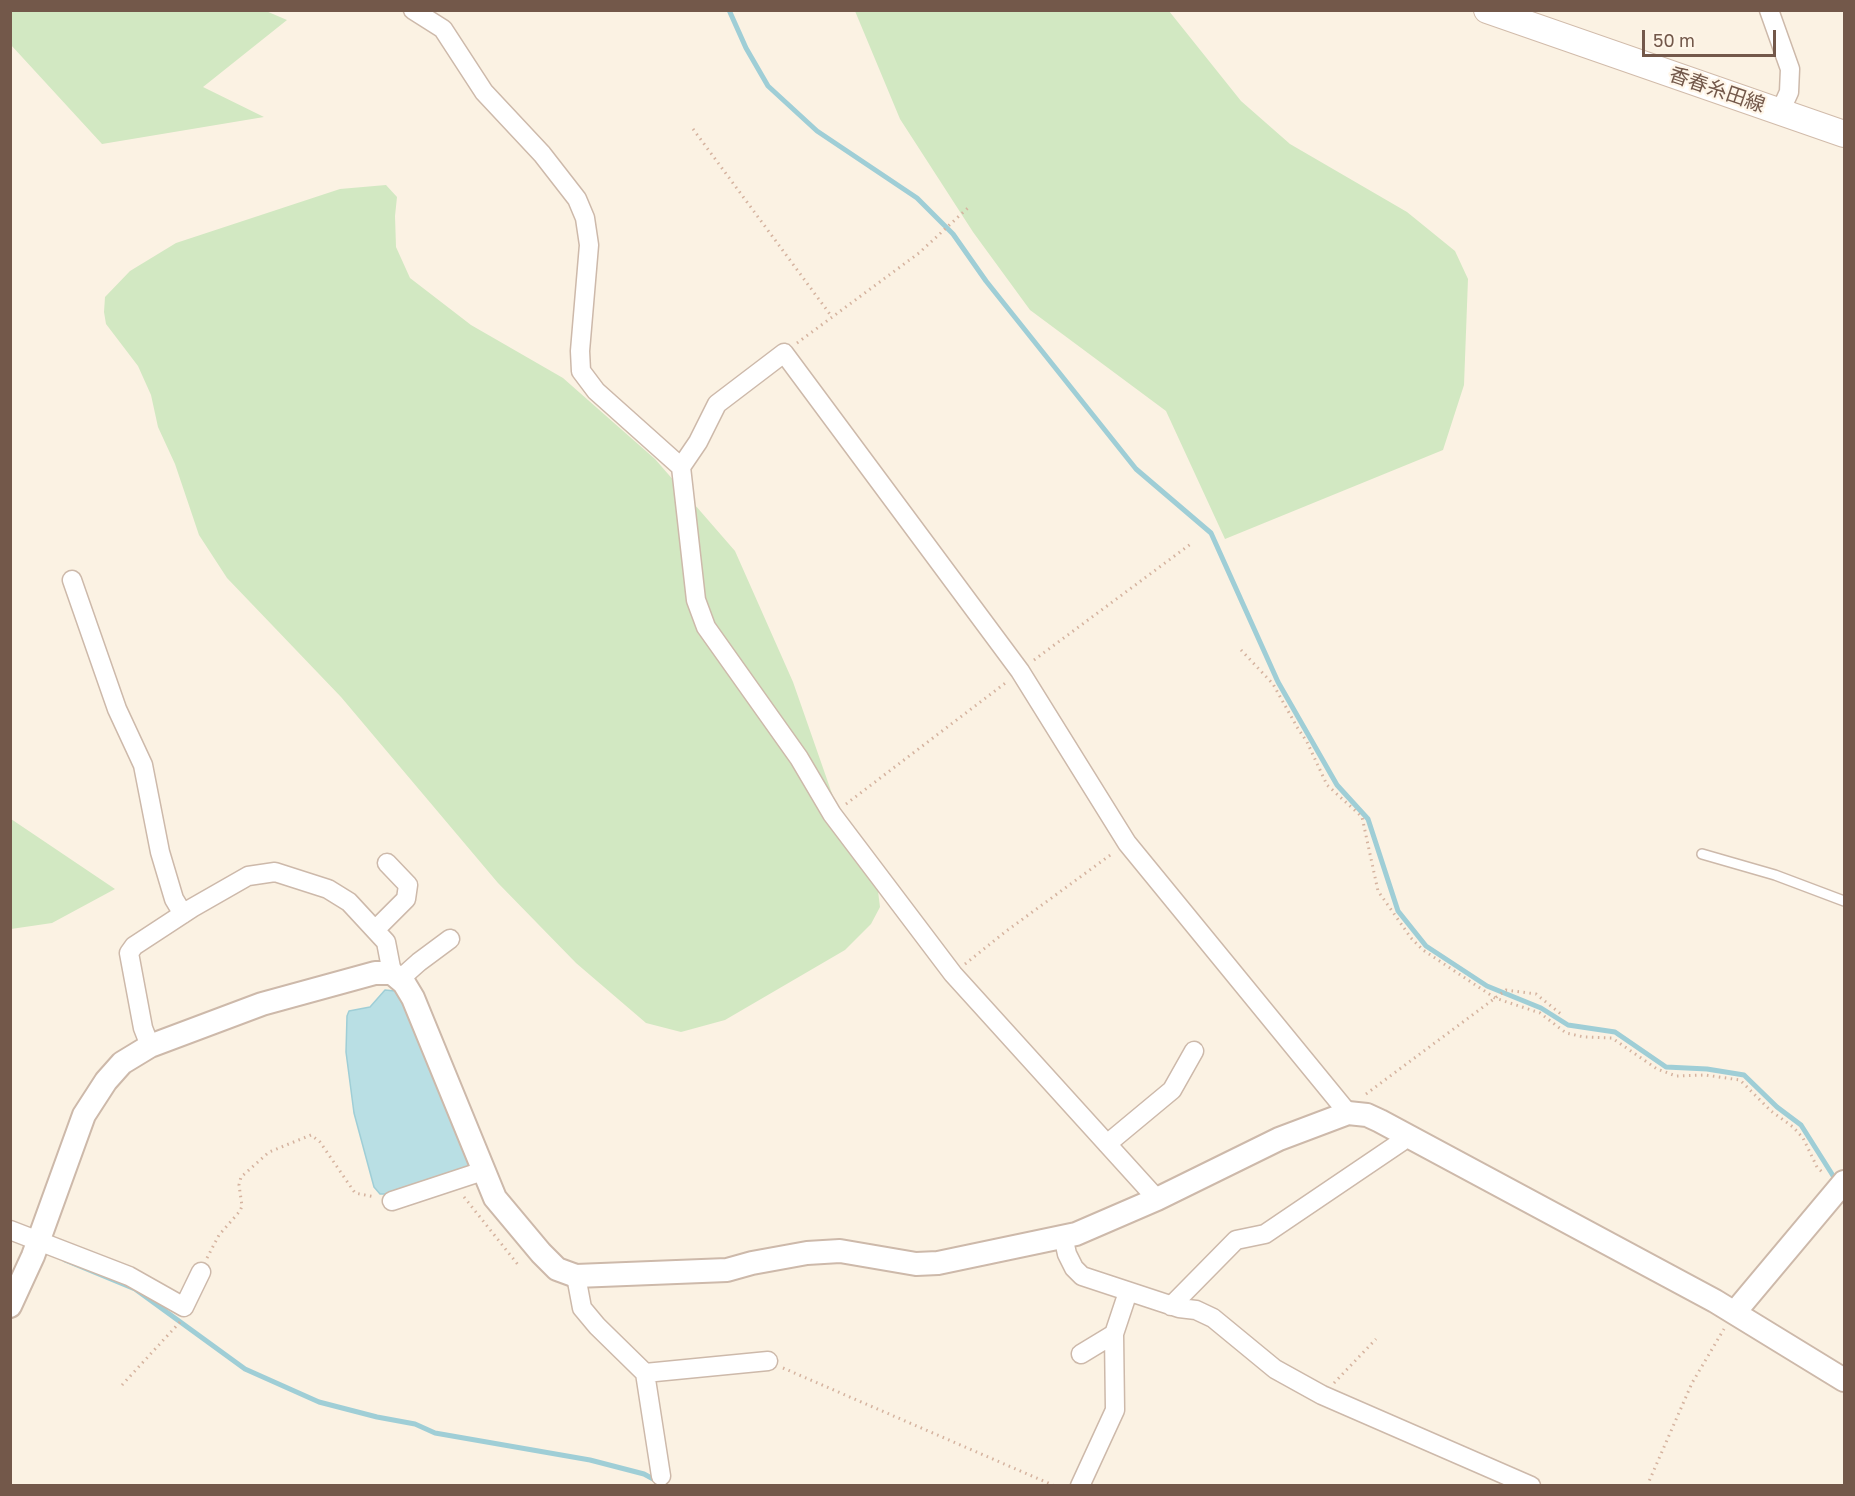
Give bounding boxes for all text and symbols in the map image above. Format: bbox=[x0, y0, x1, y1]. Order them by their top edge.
scale bar bbox=[1645, 18, 1778, 56]
text: 50 m bbox=[1653, 29, 1695, 51]
street label: 香春糸田線 bbox=[1666, 62, 1768, 118]

